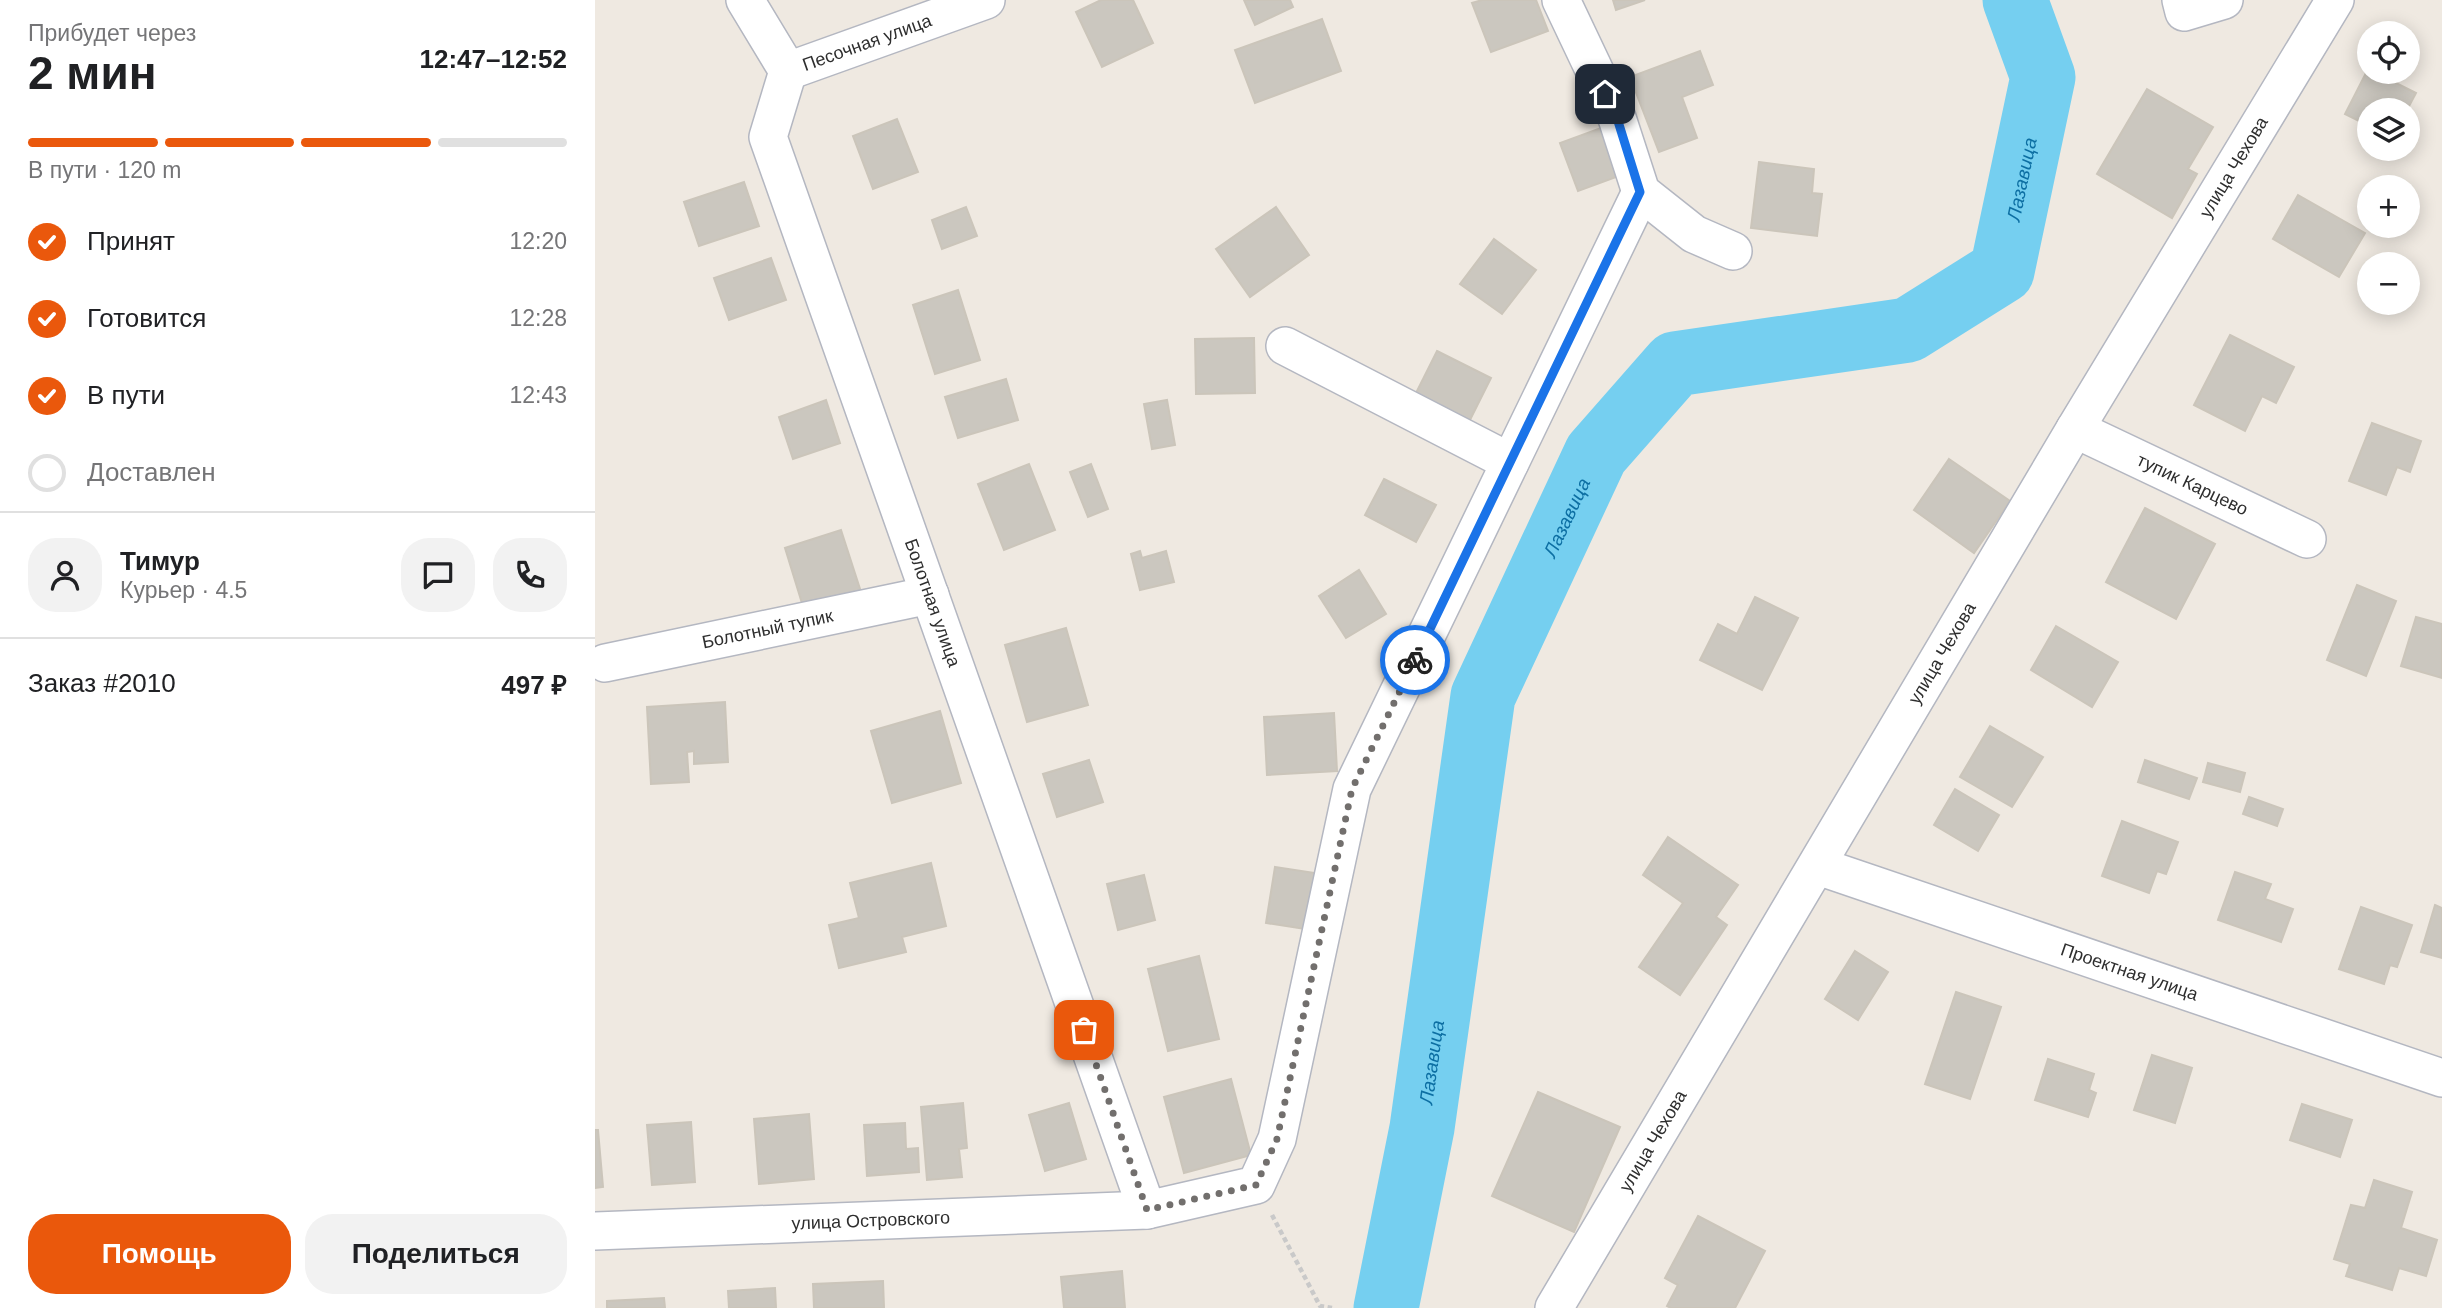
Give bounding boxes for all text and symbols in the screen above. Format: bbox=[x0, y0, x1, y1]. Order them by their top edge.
street label: Песочная улица bbox=[800, 10, 935, 75]
text: Прибудет через bbox=[28, 20, 196, 46]
map controls bbox=[2357, 21, 2420, 315]
button: locate bbox=[2357, 21, 2420, 84]
text: 12:47–12:52 bbox=[420, 44, 567, 74]
text: 2 мин bbox=[28, 47, 156, 99]
pin bbox=[1575, 64, 1635, 124]
icon: home bbox=[1586, 75, 1624, 113]
button: layers bbox=[2357, 98, 2420, 161]
street label: улица Чехова bbox=[2196, 112, 2272, 221]
water label: Лазавица bbox=[2002, 136, 2040, 225]
text: В пути · 120 m bbox=[28, 157, 181, 183]
button: + bbox=[2357, 175, 2420, 238]
icon: check bbox=[28, 223, 66, 261]
text: Принят bbox=[87, 226, 175, 256]
text: 12:20 bbox=[509, 228, 567, 254]
button: − bbox=[2357, 252, 2420, 315]
icon: check bbox=[28, 300, 66, 338]
text: Готовится bbox=[87, 303, 206, 333]
text: 12:28 bbox=[509, 305, 567, 331]
icon: check bbox=[28, 377, 66, 415]
text: В пути bbox=[87, 380, 165, 410]
text: 12:43 bbox=[509, 382, 567, 408]
street label: тупик Карцево bbox=[2134, 450, 2251, 519]
text: Доставлен bbox=[87, 457, 216, 487]
water label: Лазавица bbox=[1538, 475, 1594, 562]
street label: Болотная улица bbox=[901, 536, 965, 670]
button: person bbox=[28, 538, 102, 612]
button: chat bbox=[401, 538, 475, 612]
button: phone bbox=[493, 538, 567, 612]
text: Тимур bbox=[120, 546, 200, 576]
text: Курьер · 4.5 bbox=[120, 577, 247, 603]
street label: улица Чехова bbox=[1904, 598, 1980, 708]
street label: Болотный тупик bbox=[700, 606, 835, 652]
courier bbox=[1380, 625, 1450, 695]
icon: bike bbox=[1396, 641, 1434, 679]
text: Заказ #2010 bbox=[28, 668, 176, 698]
text: 497 ₽ bbox=[501, 670, 567, 700]
street label: Проектная улица bbox=[2058, 939, 2202, 1005]
pin bbox=[1054, 1000, 1114, 1060]
icon: bag bbox=[1065, 1011, 1103, 1049]
water label: Лазавица bbox=[1415, 1019, 1448, 1108]
street label: улица Чехова bbox=[1615, 1086, 1691, 1195]
street label: улица Островского bbox=[791, 1208, 950, 1234]
button: Помощь bbox=[28, 1214, 291, 1294]
button: Поделиться bbox=[305, 1214, 567, 1294]

